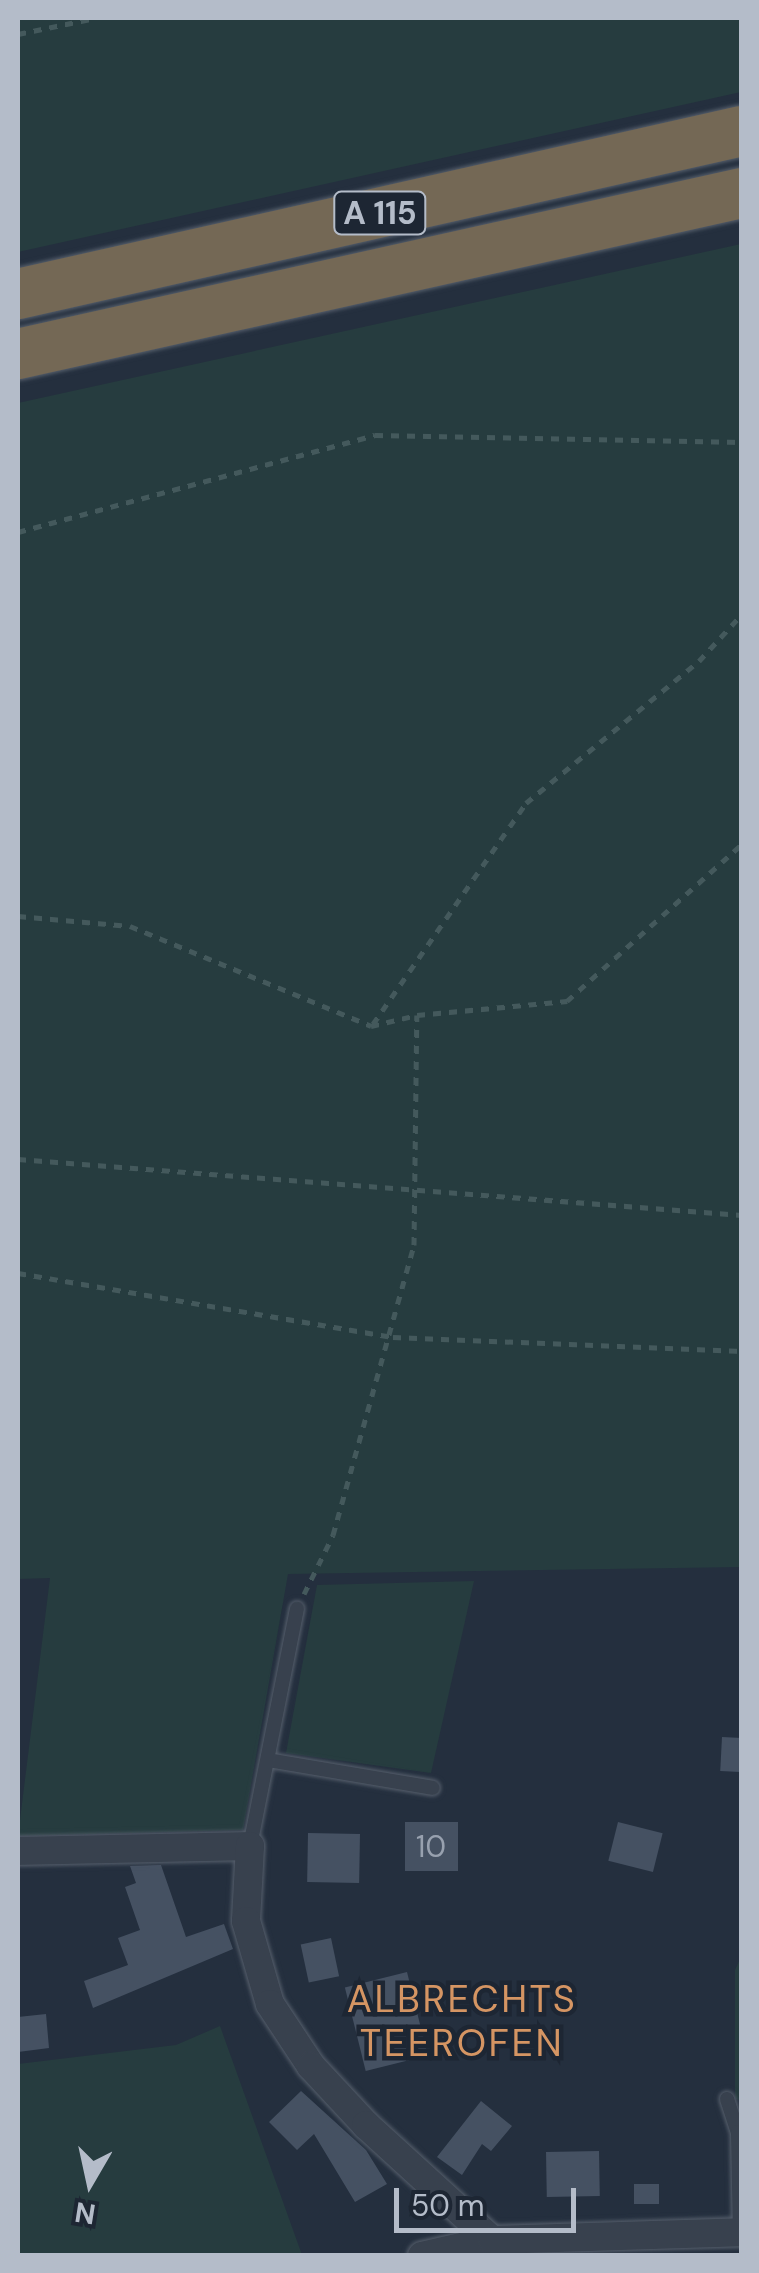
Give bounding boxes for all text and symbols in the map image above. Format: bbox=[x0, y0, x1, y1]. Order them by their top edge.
road number: A 115 bbox=[332, 186, 428, 240]
house number: 10 bbox=[416, 1829, 446, 1865]
district label: ALBRECHTS TEEROFEN bbox=[347, 1977, 577, 2066]
north arrow bbox=[40, 2133, 140, 2233]
scale bar bbox=[399, 2168, 582, 2230]
text: 50 m bbox=[411, 2186, 485, 2225]
text: N bbox=[72, 2193, 98, 2233]

